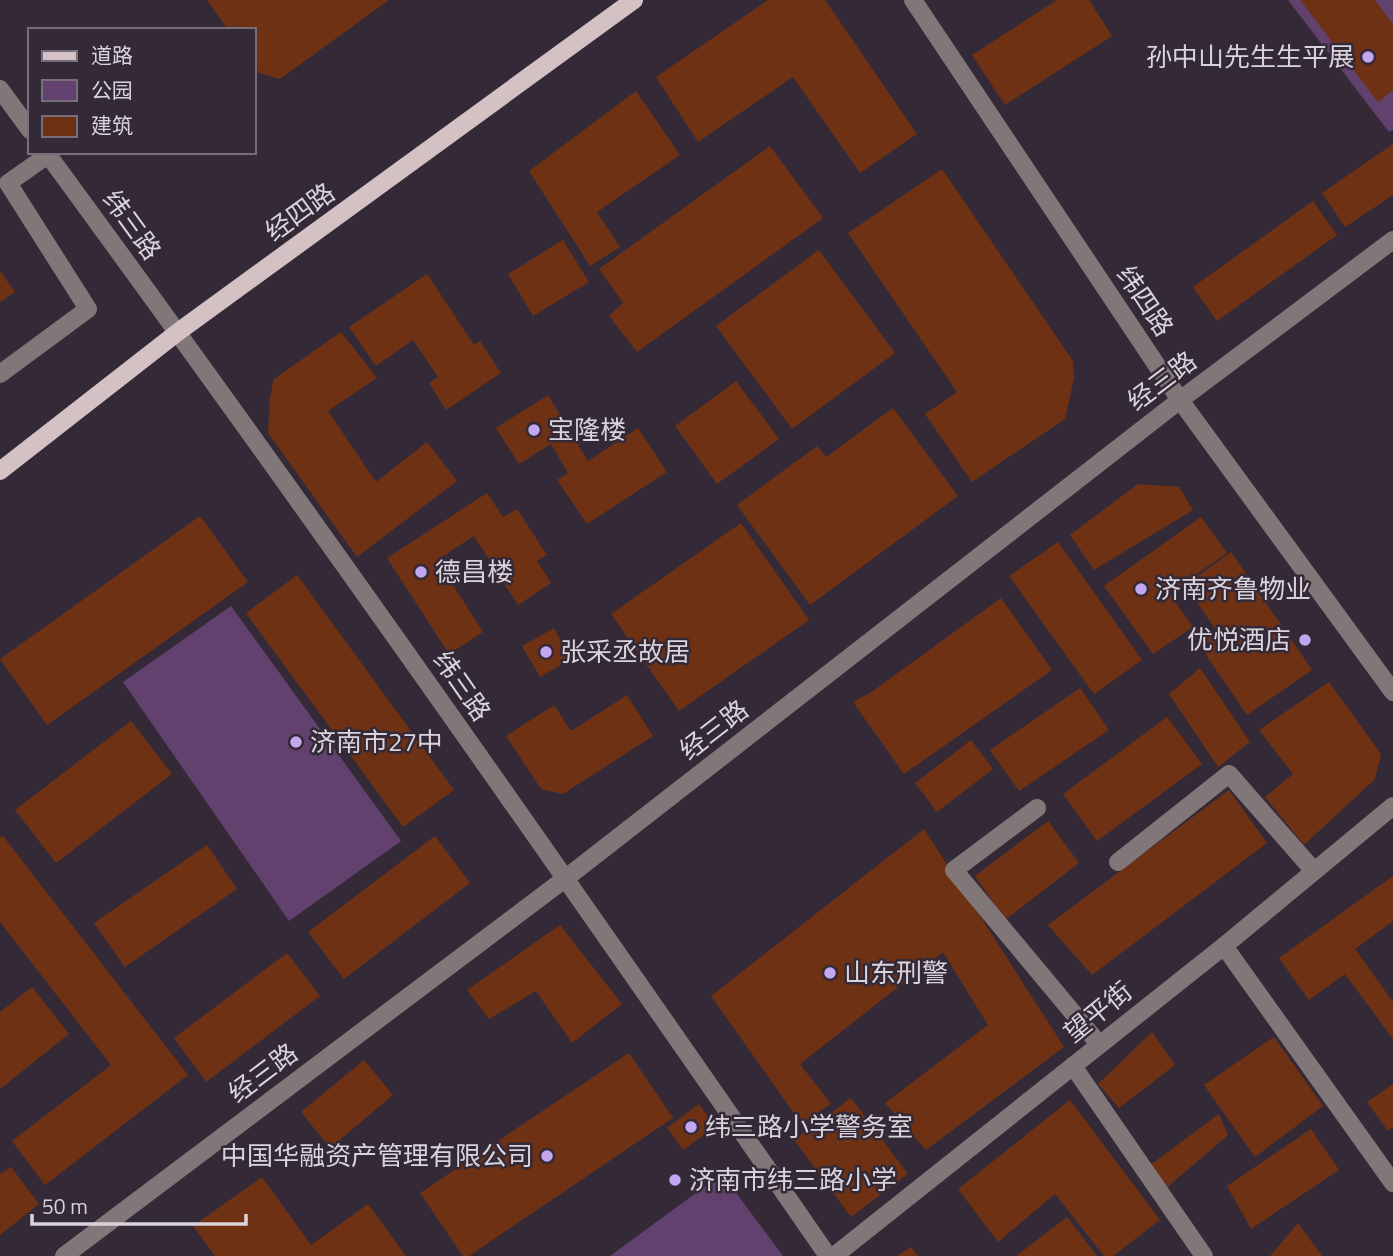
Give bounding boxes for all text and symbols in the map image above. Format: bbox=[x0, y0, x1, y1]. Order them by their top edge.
legend bbox=[28, 28, 256, 154]
place label: 孙中山先生生平展 bbox=[1146, 37, 1354, 76]
text: 道路 bbox=[91, 39, 133, 71]
marker: 孙中山先生生平展 bbox=[1360, 49, 1376, 65]
text: 公园 bbox=[91, 74, 133, 106]
text: 建筑 bbox=[91, 109, 133, 141]
street label: 经四路 bbox=[257, 173, 343, 250]
street label: 纬三路 bbox=[94, 182, 171, 268]
street label: 纬四路 bbox=[1107, 257, 1183, 344]
street label: 经三路 bbox=[1119, 342, 1205, 420]
place label: 宝隆楼 bbox=[548, 410, 626, 449]
marker: 宝隆楼 bbox=[526, 422, 542, 438]
place label: 德昌楼 bbox=[435, 552, 513, 591]
marker: 德昌楼 bbox=[413, 564, 429, 580]
place label: 济南齐鲁物业 bbox=[1155, 569, 1311, 608]
marker: 济南齐鲁物业 bbox=[1133, 581, 1149, 597]
place label: 优悦酒店 bbox=[1187, 620, 1291, 659]
place label: 张采丞故居 bbox=[560, 632, 690, 671]
marker: 优悦酒店 bbox=[1297, 632, 1313, 648]
street label: 纬三路 bbox=[424, 643, 501, 729]
marker: 张采丞故居 bbox=[538, 644, 554, 660]
street label: 经三路 bbox=[671, 690, 756, 769]
place label: 济南市27中 bbox=[310, 722, 443, 761]
marker: 济南市27中 bbox=[288, 734, 304, 750]
place label: 山东刑警 bbox=[844, 953, 948, 992]
marker: 山东刑警 bbox=[822, 965, 838, 981]
street label: 望平街 bbox=[1055, 972, 1140, 1051]
street label: 经三路 bbox=[220, 1034, 306, 1112]
place label: 纬三路小学警务室 bbox=[705, 1107, 913, 1146]
marker: 纬三路小学警务室 bbox=[683, 1119, 699, 1135]
place label: 中国华融资产管理有限公司 bbox=[221, 1136, 533, 1175]
marker: 中国华融资产管理有限公司 bbox=[539, 1148, 555, 1164]
place label: 济南市纬三路小学 bbox=[689, 1160, 897, 1199]
marker: 济南市纬三路小学 bbox=[667, 1172, 683, 1188]
scale bar bbox=[32, 1182, 245, 1226]
text: 50 m bbox=[42, 1190, 88, 1222]

